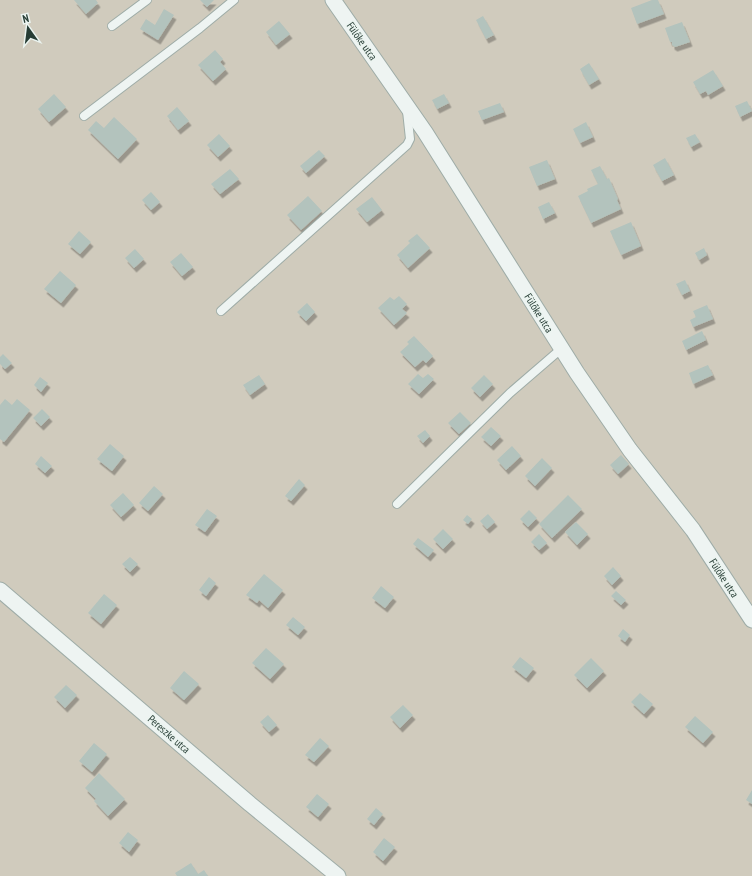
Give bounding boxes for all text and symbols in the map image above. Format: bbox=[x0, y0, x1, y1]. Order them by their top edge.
north arrow bbox=[8, 8, 48, 48]
text: N bbox=[21, 11, 30, 26]
street label: Fülőke utca bbox=[344, 19, 380, 63]
street label: Fülőke utca bbox=[521, 291, 557, 335]
street label: Fülőke utca bbox=[706, 556, 742, 600]
street label: Pereszke utca bbox=[145, 712, 193, 756]

